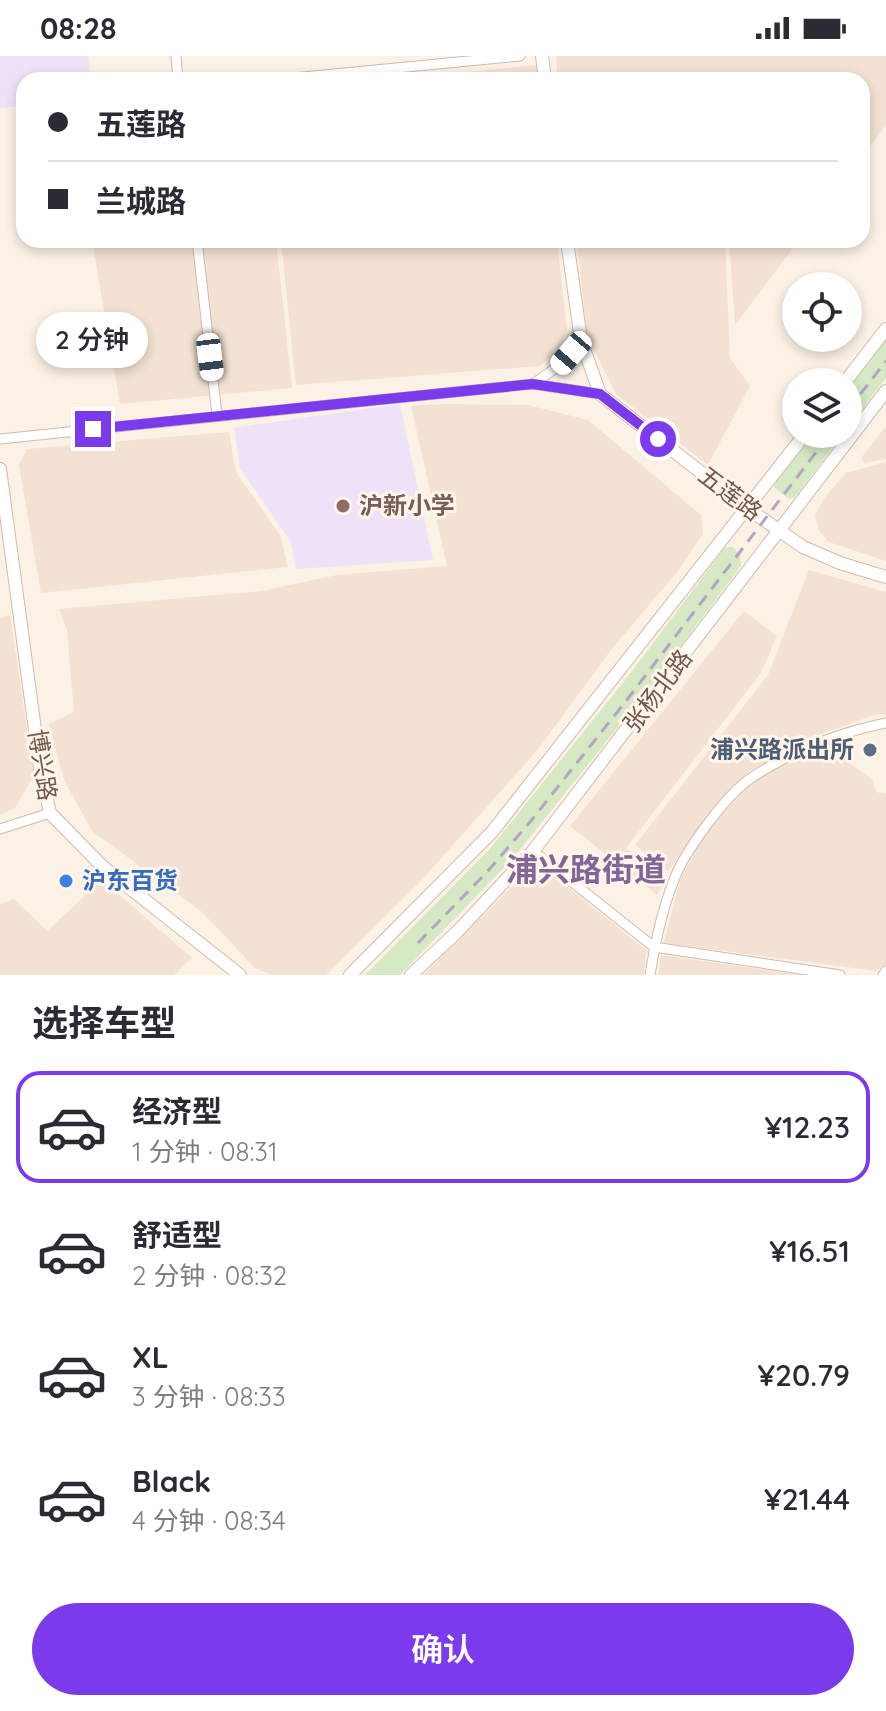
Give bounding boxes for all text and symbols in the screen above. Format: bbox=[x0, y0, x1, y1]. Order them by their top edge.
text: 08:28 bbox=[40, 9, 117, 47]
text: 五莲路 bbox=[96, 105, 186, 143]
text: 兰城路 bbox=[96, 182, 186, 220]
map controls bbox=[782, 272, 862, 448]
button: locate bbox=[782, 272, 862, 352]
callout: 2 分钟 bbox=[37, 313, 149, 369]
text: 2 分钟 bbox=[55, 323, 129, 356]
car bbox=[546, 327, 596, 379]
car bbox=[195, 332, 225, 382]
button: layers bbox=[782, 368, 862, 448]
route end bbox=[75, 411, 111, 447]
route start bbox=[640, 421, 676, 457]
street label: 五莲路 bbox=[693, 460, 768, 527]
place label: 沪新小学 bbox=[359, 490, 455, 520]
marker: 沪新小学 bbox=[334, 497, 352, 515]
street label: 张杨北路 bbox=[616, 643, 698, 738]
street label: 博兴路 bbox=[23, 727, 63, 803]
place label: 浦兴路派出所 bbox=[710, 734, 854, 764]
marker: 浦兴路派出所 bbox=[861, 741, 879, 759]
district label: 浦兴路街道 bbox=[506, 849, 666, 889]
place label: 沪东百货 bbox=[82, 865, 178, 895]
marker: 沪东百货 bbox=[57, 872, 75, 890]
text: 选择车型 bbox=[32, 1000, 176, 1045]
icon: car bbox=[36, 1091, 108, 1163]
text: 经济型 bbox=[132, 1092, 222, 1130]
text: ¥12.23 bbox=[764, 1108, 850, 1146]
text: 1 分钟 · 08:31 bbox=[132, 1135, 278, 1168]
icon: car bbox=[36, 1215, 108, 1287]
text: 舒适型 bbox=[132, 1216, 222, 1254]
text: ¥16.51 bbox=[769, 1232, 850, 1270]
text: 2 分钟 · 08:32 bbox=[132, 1259, 287, 1292]
text: XL bbox=[132, 1338, 169, 1376]
icon: car bbox=[36, 1339, 108, 1411]
text: ¥20.79 bbox=[757, 1356, 850, 1394]
text: 3 分钟 · 08:33 bbox=[132, 1380, 286, 1413]
text: Black bbox=[132, 1462, 211, 1500]
icon: car bbox=[36, 1463, 108, 1535]
text: ¥21.44 bbox=[764, 1480, 850, 1518]
text: 4 分钟 · 08:34 bbox=[132, 1504, 286, 1537]
button: 确认 bbox=[32, 1603, 854, 1695]

